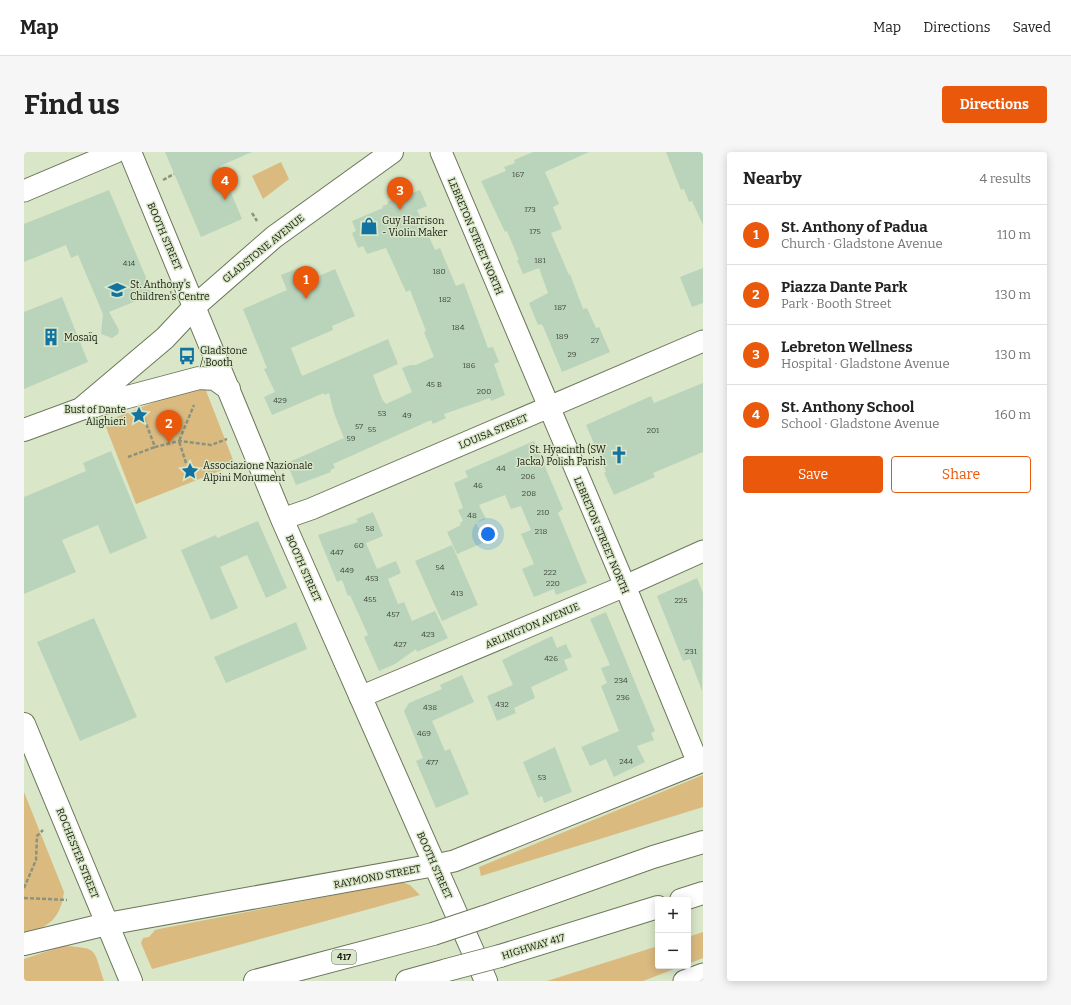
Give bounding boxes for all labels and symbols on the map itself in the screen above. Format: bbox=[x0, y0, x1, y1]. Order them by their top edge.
pin: 4 bbox=[212, 167, 238, 200]
house number: 167 bbox=[512, 170, 524, 179]
street label: LEBRETON STREET NORTH bbox=[445, 176, 505, 297]
pin: 3 bbox=[387, 177, 413, 210]
street label: BOOTH STREET bbox=[144, 201, 184, 272]
house number: 173 bbox=[524, 205, 536, 214]
street label: GLADSTONE AVENUE bbox=[220, 212, 307, 286]
place label: Guy Harrison - Violin Maker bbox=[382, 215, 448, 239]
shop icon: Guy Harrison - Violin Maker bbox=[359, 216, 379, 236]
house number: 175 bbox=[529, 227, 541, 236]
house number: 181 bbox=[534, 256, 546, 265]
house number: 414 bbox=[123, 259, 136, 268]
pin: 1 bbox=[293, 266, 319, 299]
house number: 180 bbox=[432, 267, 446, 276]
place label: St. Anthony's Children's Centre bbox=[130, 279, 210, 303]
school or university icon: St. Anthony's Children's Centre bbox=[107, 280, 127, 300]
house number: 182 bbox=[439, 295, 451, 304]
house number: 187 bbox=[554, 303, 566, 312]
house number: 184 bbox=[452, 323, 465, 332]
building icon: Mosaïq bbox=[41, 327, 61, 347]
place label: Mosaïq bbox=[64, 332, 98, 344]
house number: 189 bbox=[556, 332, 569, 341]
house number: 27 bbox=[591, 336, 599, 345]
place label: Gladstone / Booth bbox=[200, 345, 247, 369]
bus stop icon: Gladstone / Booth bbox=[177, 346, 197, 366]
house number: 29 bbox=[567, 350, 577, 359]
house number: 186 bbox=[463, 361, 476, 370]
house number: 45 B bbox=[426, 380, 442, 389]
house number: 200 bbox=[477, 387, 491, 396]
house number: 429 bbox=[273, 396, 287, 405]
place label: Bust of Dante Alighieri bbox=[64, 404, 126, 428]
place icon: Bust of Dante Alighieri bbox=[129, 405, 149, 425]
house number: 53 bbox=[378, 409, 387, 418]
pin: 2 bbox=[156, 410, 182, 443]
house number: 49 bbox=[402, 411, 412, 420]
street label: LOUISA STREET bbox=[457, 412, 530, 452]
house number: 57 bbox=[355, 422, 363, 431]
house number: 55 bbox=[368, 425, 376, 434]
house number: 201 bbox=[647, 426, 660, 435]
house number: 59 bbox=[347, 434, 356, 443]
place label: St. Hyacinth (SW Jacka) Polish Parish bbox=[516, 443, 607, 468]
church icon: St. Hyacinth (SW Jacka) Polish Parish bbox=[609, 445, 629, 465]
place label: Associazione Nazionale Alpini Monument bbox=[203, 460, 313, 484]
place icon: Associazione Nazionale Alpini Monument bbox=[180, 461, 200, 481]
house number: 44 bbox=[496, 464, 506, 473]
house number: 206 bbox=[521, 472, 535, 481]
street label: LEBRETON STREET NORTH bbox=[571, 475, 631, 596]
house number: 46 bbox=[473, 481, 483, 490]
house number: 208 bbox=[522, 489, 536, 498]
house number: 210 bbox=[537, 508, 549, 517]
house number: 48 bbox=[467, 511, 477, 520]
house number: 58 bbox=[365, 524, 375, 533]
your location bbox=[478, 524, 498, 544]
house number: 218 bbox=[535, 527, 547, 536]
street label: BOOTH STREET bbox=[283, 533, 323, 604]
house number: 60 bbox=[354, 541, 364, 550]
house number: 447 bbox=[330, 548, 344, 557]
house number: 54 bbox=[436, 563, 445, 572]
house number: 449 bbox=[340, 566, 354, 575]
house number: 222 bbox=[543, 568, 557, 577]
house number: 453 bbox=[365, 574, 379, 583]
house number: 220 bbox=[546, 579, 560, 588]
house number: 413 bbox=[451, 589, 464, 598]
house number: 455 bbox=[363, 595, 377, 604]
house number: 225 bbox=[675, 596, 687, 605]
street label: ARLINGTON AVENUE bbox=[483, 601, 581, 651]
house number: 457 bbox=[387, 610, 399, 619]
house number: 423 bbox=[421, 630, 435, 639]
house number: 427 bbox=[394, 640, 406, 649]
house number: 231 bbox=[685, 647, 698, 656]
house number: 426 bbox=[544, 654, 558, 663]
house number: 234 bbox=[614, 676, 628, 685]
house number: 236 bbox=[616, 693, 630, 702]
house number: 432 bbox=[495, 700, 509, 709]
house number: 438 bbox=[423, 703, 437, 712]
house number: 469 bbox=[417, 729, 431, 738]
house number: 244 bbox=[619, 757, 633, 766]
house number: 477 bbox=[426, 758, 438, 767]
house number: 53 bbox=[538, 773, 547, 782]
street label: ROCHESTER STREET bbox=[53, 806, 101, 900]
street label: BOOTH STREET bbox=[414, 830, 454, 901]
street label: RAYMOND STREET bbox=[333, 863, 422, 891]
street label: HIGHWAY 417 bbox=[500, 932, 566, 962]
road number: 417 bbox=[332, 950, 356, 964]

